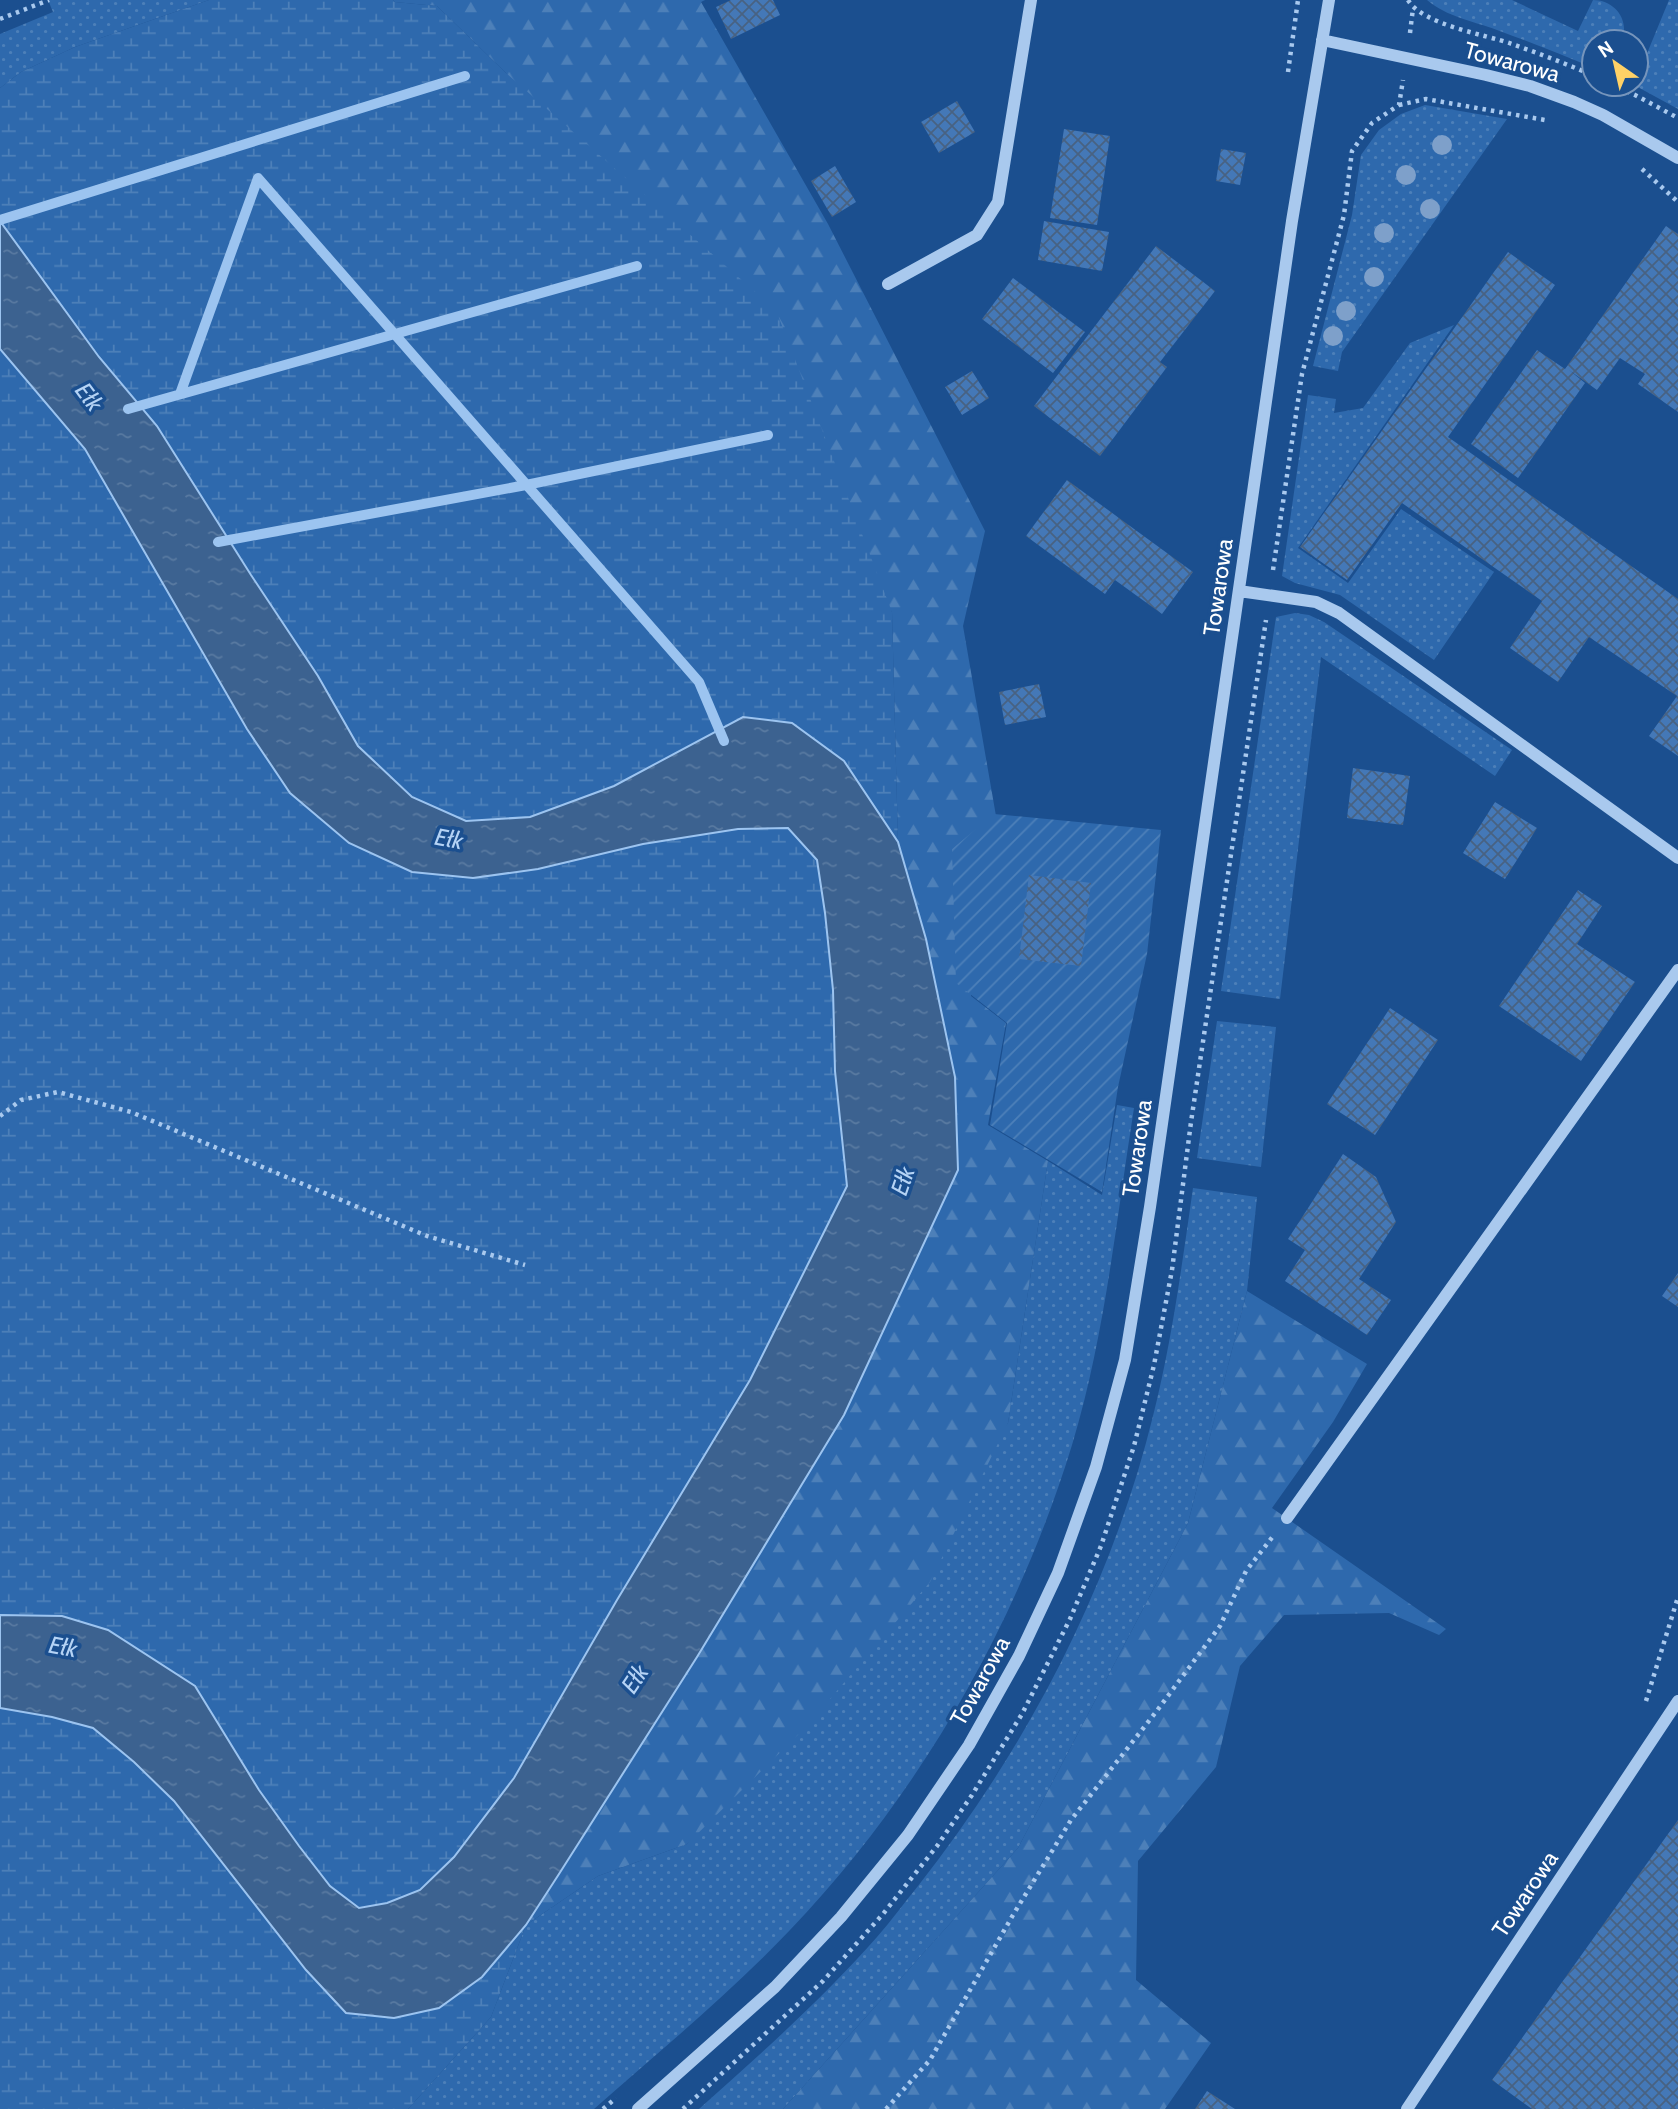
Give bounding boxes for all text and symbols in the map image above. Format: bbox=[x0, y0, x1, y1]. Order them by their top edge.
north arrow bbox=[1580, 28, 1650, 98]
street label: Towarowa bbox=[1461, 36, 1563, 88]
text: N bbox=[1594, 36, 1618, 63]
water label: Ełk bbox=[69, 377, 110, 417]
street label: Towarowa bbox=[1197, 537, 1239, 637]
water label: Ełk bbox=[432, 822, 466, 856]
street label: Towarowa bbox=[1116, 1098, 1158, 1198]
water label: Ełk bbox=[884, 1162, 921, 1199]
water label: Ełk bbox=[46, 1630, 80, 1664]
street label: Towarowa bbox=[944, 1631, 1016, 1731]
water label: Ełk bbox=[615, 1658, 655, 1699]
street label: Towarowa bbox=[1486, 1846, 1564, 1942]

